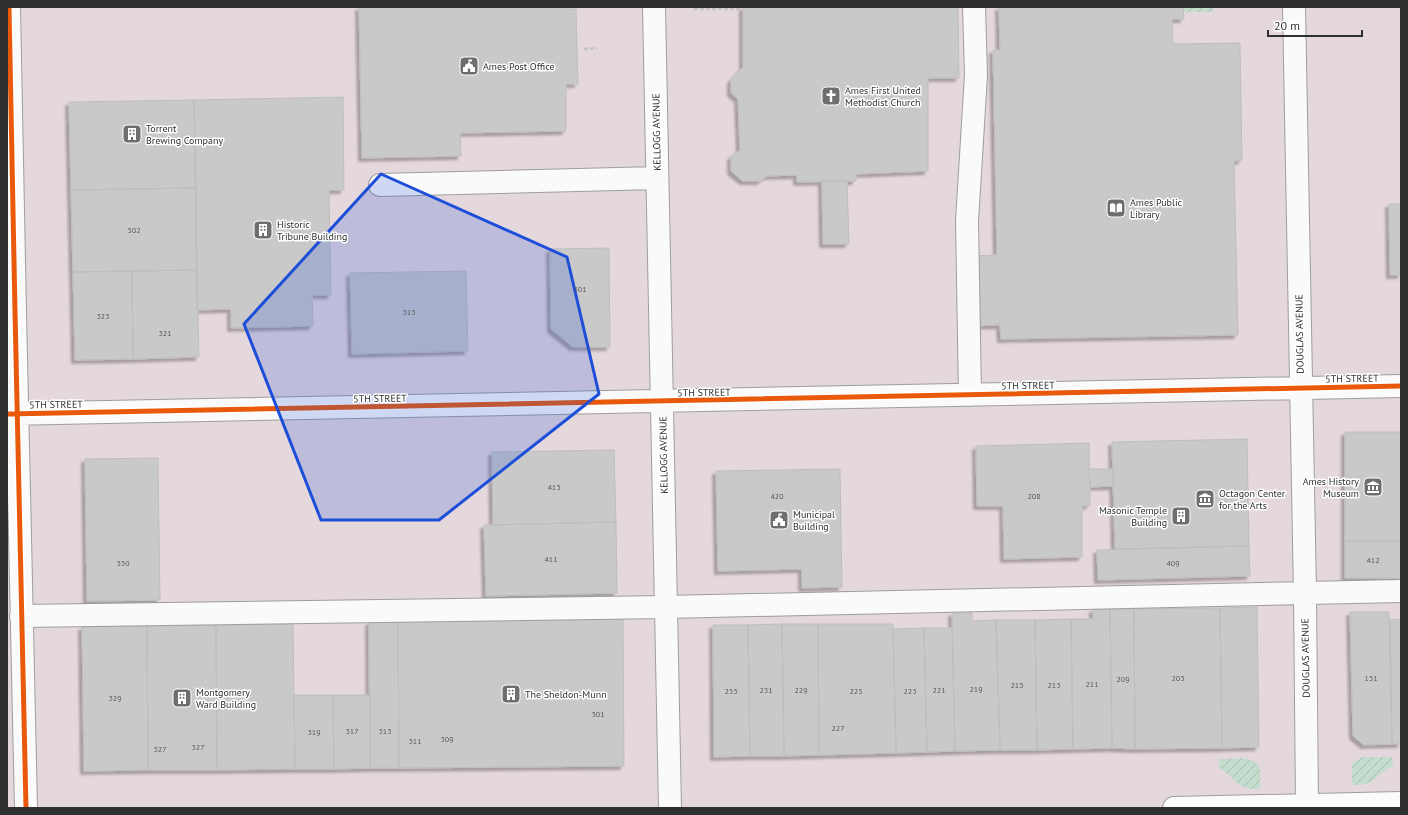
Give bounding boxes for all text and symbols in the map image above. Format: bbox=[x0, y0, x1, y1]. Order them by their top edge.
scale bar bbox=[1268, 12, 1362, 38]
text: 20 m bbox=[1274, 18, 1300, 33]
public building icon: Ames Post Office bbox=[458, 55, 480, 77]
place label: Ames Post Office bbox=[483, 60, 555, 73]
place label: Ames First United Methodist Church bbox=[845, 84, 921, 109]
church icon: Ames First United Methodist Church bbox=[820, 85, 842, 107]
street label: KELLOGG AVENUE bbox=[649, 93, 664, 171]
place label: Torrent Brewing Company bbox=[146, 122, 223, 147]
building icon: Torrent Brewing Company bbox=[121, 123, 143, 145]
place label: Ames Public Library bbox=[1130, 196, 1183, 221]
library icon: Ames Public Library bbox=[1105, 197, 1127, 219]
place label: Historic Tribune Building bbox=[277, 218, 347, 243]
building icon: Historic Tribune Building bbox=[252, 219, 274, 241]
house number: 502 bbox=[127, 225, 141, 235]
house number: 301 bbox=[573, 284, 587, 294]
street label: DOUGLAS AVENUE bbox=[1292, 294, 1307, 374]
house number: 313 bbox=[402, 307, 416, 317]
house number: 323 bbox=[96, 311, 110, 321]
house number: 321 bbox=[158, 328, 172, 338]
street label: 5TH STREET bbox=[1325, 372, 1379, 385]
street label: 5TH STREET bbox=[1001, 379, 1055, 392]
street label: 5TH STREET bbox=[677, 386, 731, 399]
street label: 5TH STREET bbox=[353, 392, 407, 405]
street label: 5TH STREET bbox=[29, 398, 83, 411]
street label: KELLOGG AVENUE bbox=[656, 416, 671, 494]
place label: Ames History Museum bbox=[1303, 475, 1359, 500]
museum icon: Ames History Museum bbox=[1362, 476, 1384, 498]
house number: 413 bbox=[547, 482, 561, 492]
place label: Octagon Center for the Arts bbox=[1219, 487, 1286, 512]
museum icon: Octagon Center for the Arts bbox=[1194, 488, 1216, 510]
house number: 420 bbox=[770, 491, 784, 501]
house number: 208 bbox=[1027, 491, 1041, 501]
place label: Masonic Temple Building bbox=[1099, 504, 1167, 529]
building icon: Masonic Temple Building bbox=[1170, 505, 1192, 527]
place label: Municipal Building bbox=[793, 508, 835, 533]
public building icon: Municipal Building bbox=[768, 509, 790, 531]
house number: 411 bbox=[544, 554, 558, 564]
house number: 412 bbox=[1366, 555, 1380, 565]
house number: 330 bbox=[116, 558, 130, 568]
house number: 409 bbox=[1166, 558, 1180, 568]
street label: DOUGLAS AVENUE bbox=[1298, 618, 1313, 698]
house number: 203 bbox=[1171, 673, 1185, 683]
house number: 131 bbox=[1364, 673, 1378, 683]
house number: 209 bbox=[1116, 674, 1130, 684]
house number: 211 bbox=[1085, 679, 1099, 689]
house number: 215 bbox=[1010, 680, 1024, 690]
house number: 213 bbox=[1047, 680, 1061, 690]
building icon: The Sheldon-Munn bbox=[500, 683, 522, 705]
house number: 219 bbox=[969, 684, 983, 694]
house number: 231 bbox=[759, 685, 773, 695]
house number: 229 bbox=[794, 685, 808, 695]
house number: 221 bbox=[932, 685, 946, 695]
place label: Montgomery Ward Building bbox=[196, 686, 256, 711]
house number: 233 bbox=[724, 686, 738, 696]
house number: 225 bbox=[849, 686, 863, 696]
house number: 223 bbox=[903, 686, 917, 696]
building icon: Montgomery Ward Building bbox=[171, 687, 193, 709]
place label: The Sheldon-Munn bbox=[525, 688, 607, 701]
house number: 329 bbox=[108, 693, 122, 703]
house number: 301 bbox=[591, 709, 605, 719]
house number: 227 bbox=[831, 723, 845, 733]
house number: 317 bbox=[345, 726, 359, 736]
house number: 313 bbox=[378, 726, 392, 736]
house number: 319 bbox=[307, 727, 321, 737]
house number: 309 bbox=[440, 734, 454, 744]
house number: 311 bbox=[408, 736, 422, 746]
house number: 327 bbox=[191, 742, 205, 752]
house number: 327 bbox=[153, 744, 167, 754]

